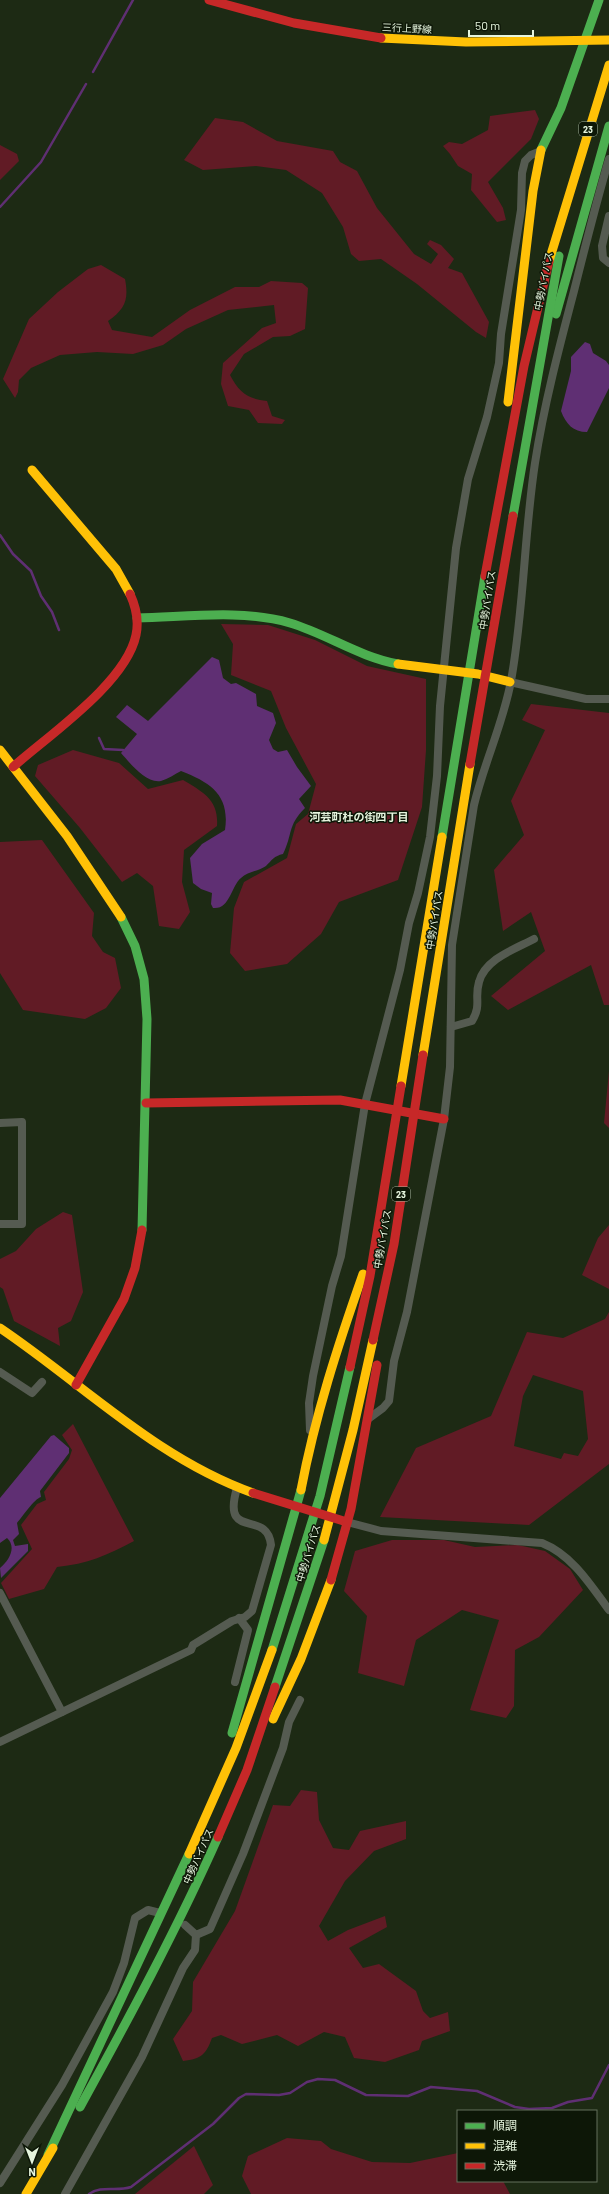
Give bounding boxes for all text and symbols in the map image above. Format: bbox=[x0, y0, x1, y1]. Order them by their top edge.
scale bar bbox=[469, 12, 533, 38]
text: 50 m bbox=[475, 18, 500, 32]
street label: 三行上野線 bbox=[382, 21, 432, 35]
road number: 23 bbox=[579, 122, 597, 136]
street label: 中勢バイパス bbox=[531, 250, 555, 312]
street label: 中勢バイパス bbox=[476, 570, 498, 630]
district label: 河芸町杜の街四丁目 bbox=[310, 810, 409, 823]
street label: 中勢バイパス bbox=[423, 890, 445, 950]
road number: 23 bbox=[392, 1187, 410, 1201]
street label: 中勢バイパス bbox=[371, 1209, 393, 1269]
street label: 中勢バイパス bbox=[294, 1523, 322, 1583]
street label: 中勢バイパス bbox=[180, 1826, 216, 1886]
legend bbox=[457, 2110, 597, 2182]
text: 順調 bbox=[493, 2118, 517, 2132]
text: 混雑 bbox=[493, 2138, 517, 2152]
north arrow bbox=[12, 2142, 52, 2182]
text: 渋滞 bbox=[493, 2158, 517, 2172]
text: N bbox=[28, 2166, 36, 2179]

